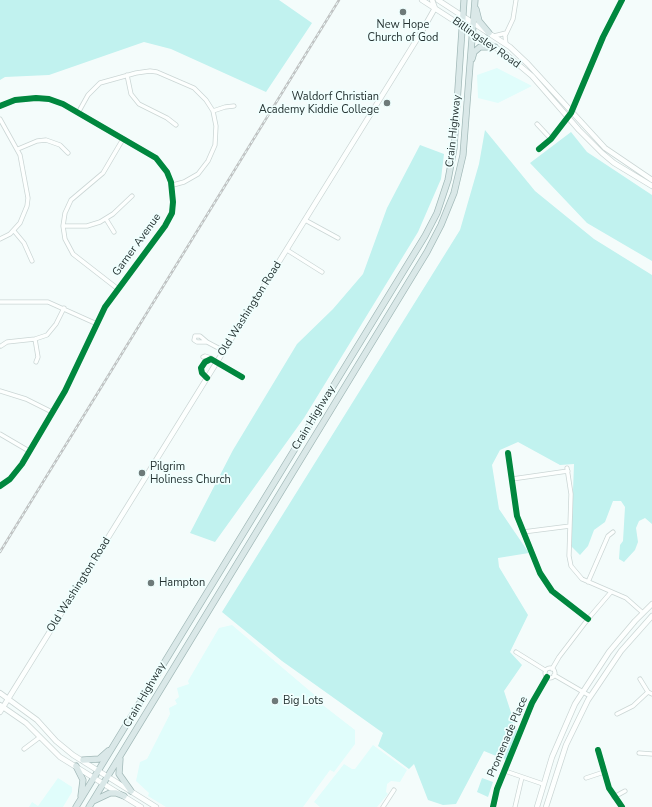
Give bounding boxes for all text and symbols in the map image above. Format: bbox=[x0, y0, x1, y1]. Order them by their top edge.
marker: New Hope Church of God bbox=[398, 7, 408, 17]
street label: Billingsley Road bbox=[449, 15, 523, 71]
place label: New Hope Church of God bbox=[368, 18, 438, 44]
place label: Waldorf Christian Academy Kiddie College bbox=[259, 90, 379, 116]
street label: Crain Highway bbox=[444, 94, 464, 168]
marker: Waldorf Christian Academy Kiddie College bbox=[382, 98, 392, 108]
street label: Garner Avenue bbox=[110, 211, 164, 279]
street label: Old Washington Road bbox=[215, 259, 285, 359]
street label: Crain Highway bbox=[290, 383, 338, 453]
place label: Pilgrim Holiness Church bbox=[150, 460, 231, 486]
marker: Pilgrim Holiness Church bbox=[137, 468, 147, 478]
street label: Old Washington Road bbox=[44, 535, 114, 635]
place label: Hampton bbox=[159, 576, 205, 590]
marker: Hampton bbox=[146, 578, 156, 588]
street label: Crain Highway bbox=[121, 660, 169, 730]
place label: Big Lots bbox=[283, 694, 323, 708]
street label: Promenade Place bbox=[485, 695, 531, 779]
marker: Big Lots bbox=[270, 696, 280, 706]

